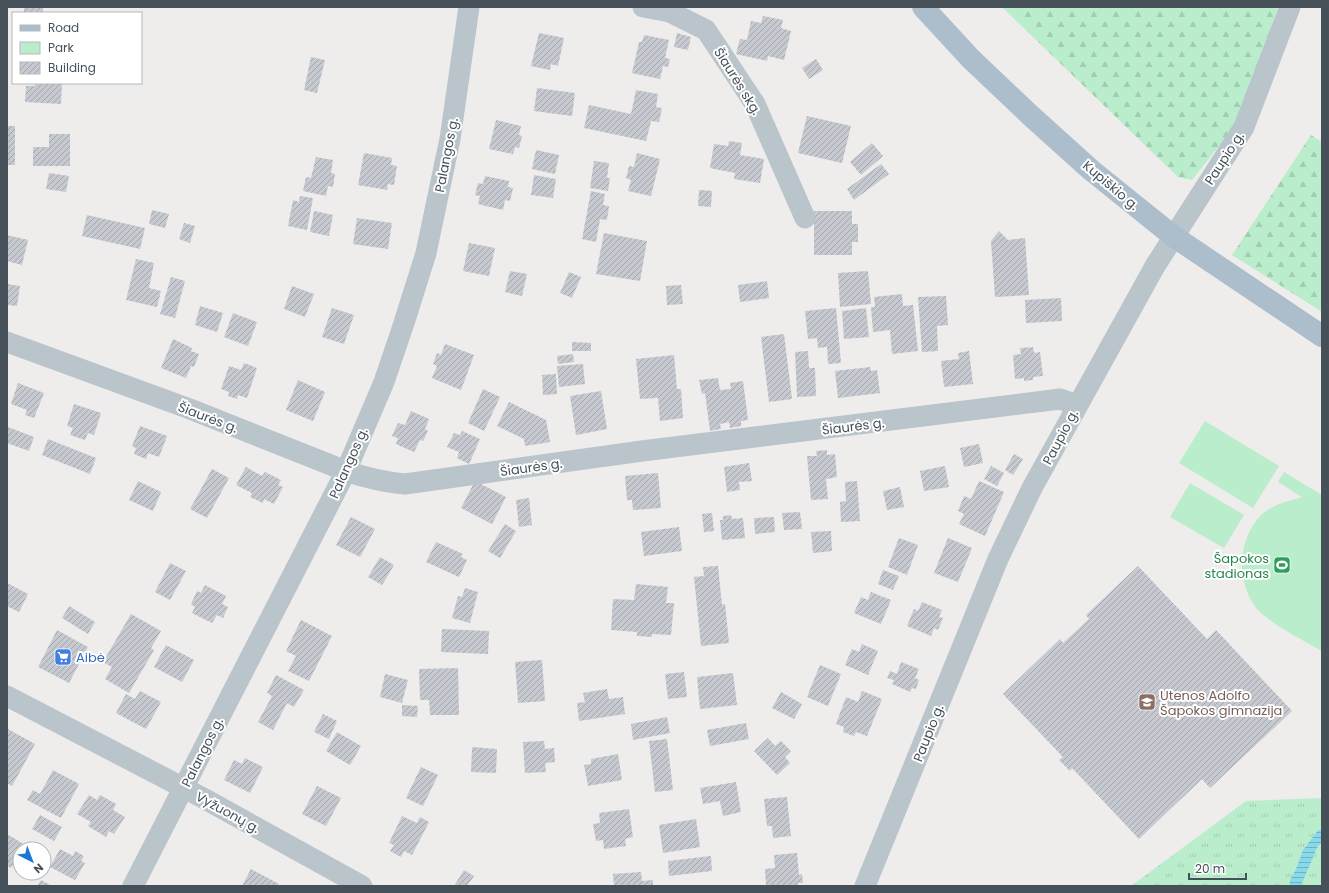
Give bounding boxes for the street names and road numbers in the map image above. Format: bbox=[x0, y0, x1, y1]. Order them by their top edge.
street label: Šiaurės skg. bbox=[709, 44, 766, 119]
street label: Palangos g. bbox=[430, 116, 463, 194]
street label: Paupio g. bbox=[1200, 128, 1249, 189]
street label: Kupiškio g. bbox=[1078, 156, 1143, 215]
street label: Šiaurės g. bbox=[175, 397, 241, 438]
street label: Paupio g. bbox=[1038, 406, 1083, 468]
street label: Šiaurės g. bbox=[821, 413, 886, 440]
street label: Palangos g. bbox=[324, 425, 373, 502]
street label: Šiaurės g. bbox=[499, 454, 564, 481]
street label: Paupio g. bbox=[908, 702, 949, 765]
street label: Palangos g. bbox=[177, 714, 228, 790]
street label: Vyžuonų g. bbox=[192, 787, 263, 838]

